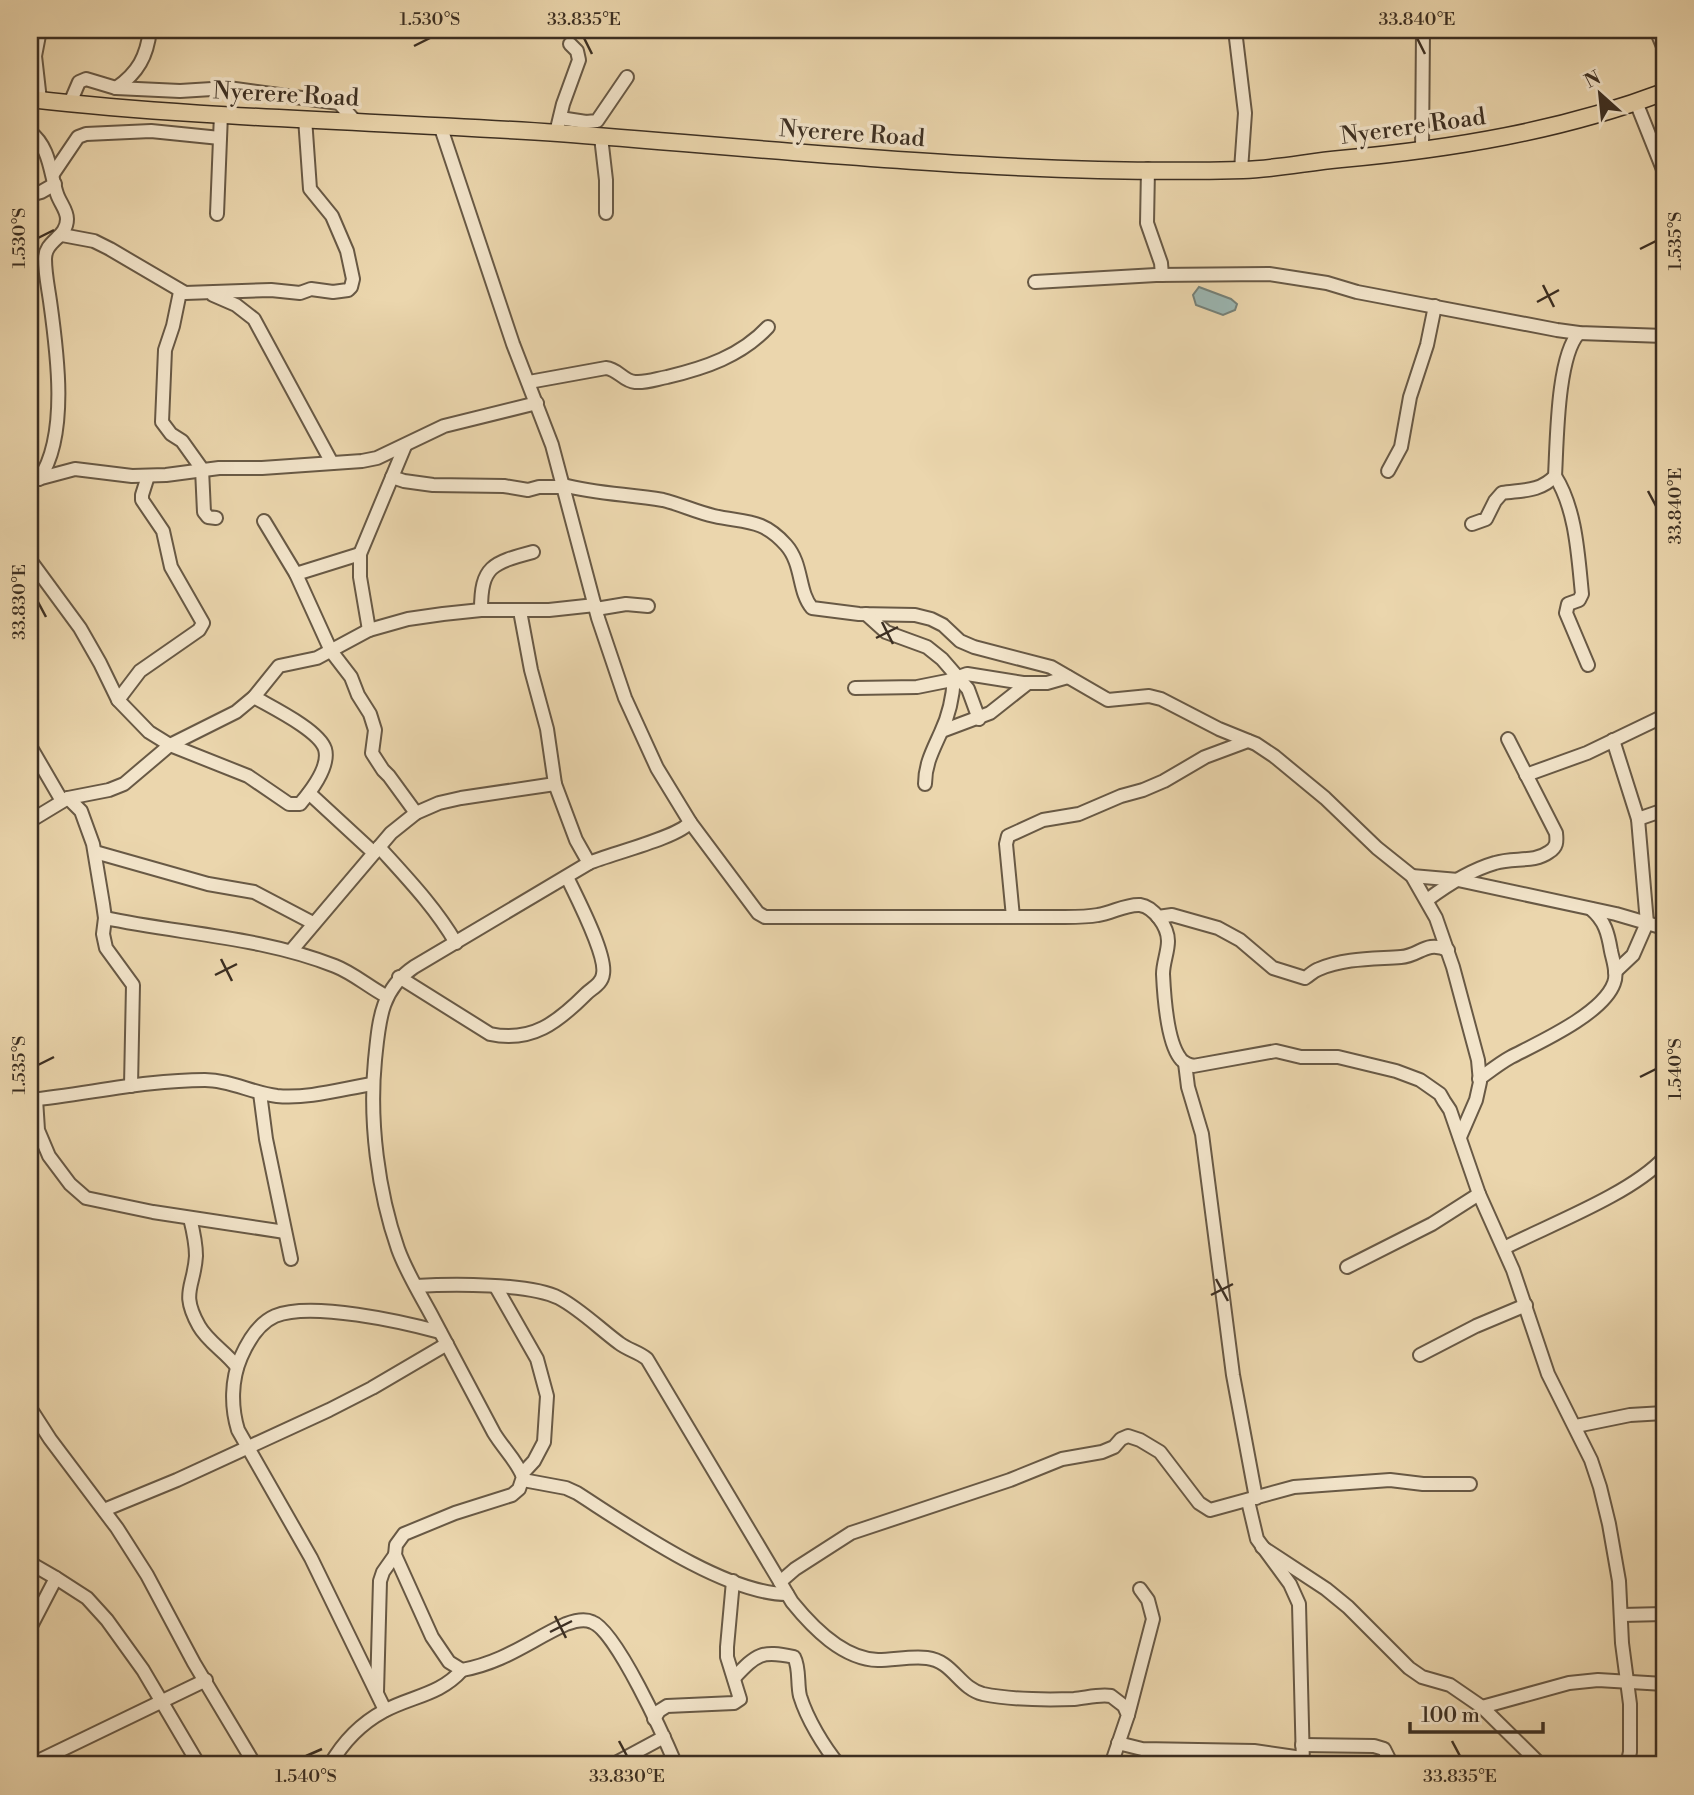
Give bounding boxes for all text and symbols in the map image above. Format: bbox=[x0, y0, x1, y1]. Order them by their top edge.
text: 1.530°S bbox=[400, 8, 460, 31]
text: 33.835°E bbox=[547, 8, 621, 31]
text: 33.840°E bbox=[1379, 8, 1455, 31]
north arrow bbox=[1564, 60, 1634, 130]
text: N bbox=[1581, 66, 1605, 94]
street label: Nyerere Road bbox=[212, 76, 360, 114]
street label: Nyerere Road bbox=[1339, 102, 1488, 152]
street label: Nyerere Road bbox=[778, 114, 926, 154]
text: 1.530°S bbox=[8, 208, 31, 268]
text: 1.535°S bbox=[1664, 212, 1687, 270]
text: 33.840°E bbox=[1664, 468, 1687, 544]
text: 33.830°E bbox=[8, 564, 31, 640]
text: 1.535°S bbox=[8, 1036, 31, 1094]
text: 1.540°S bbox=[1664, 1038, 1687, 1100]
scale bar bbox=[1410, 1690, 1544, 1734]
text: 100 m bbox=[1421, 1703, 1480, 1729]
text: 1.540°S bbox=[275, 1765, 337, 1788]
text: 33.830°E bbox=[589, 1765, 665, 1788]
text: 33.835°E bbox=[1423, 1765, 1497, 1788]

